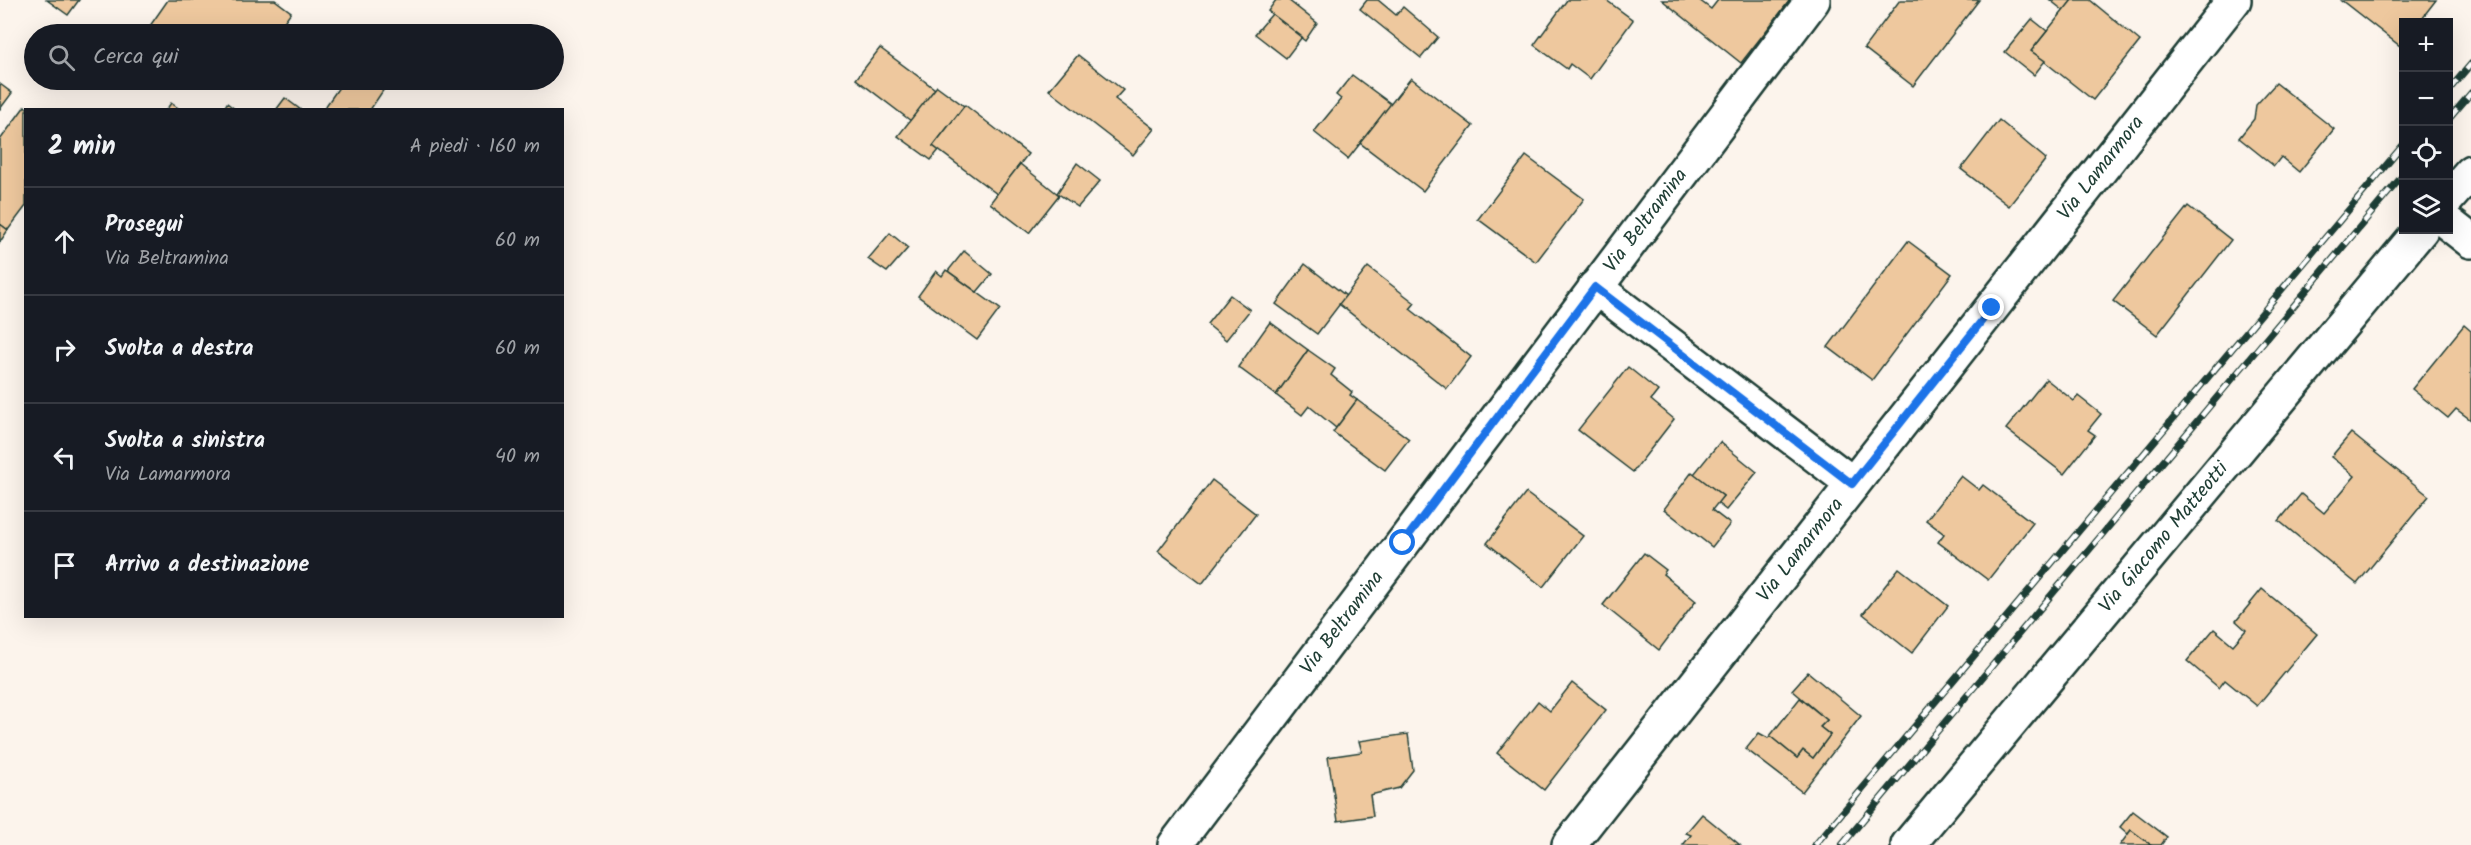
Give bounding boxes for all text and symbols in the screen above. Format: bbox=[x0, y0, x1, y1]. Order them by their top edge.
map controls bbox=[2399, 18, 2453, 234]
button: + bbox=[2399, 18, 2453, 72]
search box bbox=[24, 24, 564, 90]
text: Cerca qui bbox=[93, 40, 179, 75]
icon: search bbox=[45, 41, 78, 74]
button: − bbox=[2399, 72, 2453, 126]
street label: Via Lamarmora bbox=[2050, 109, 2153, 228]
text: 2 min bbox=[48, 126, 116, 168]
button: locate bbox=[2399, 126, 2453, 180]
text: A piedi · 160 m bbox=[410, 131, 540, 163]
street label: Via Beltramina bbox=[1596, 162, 1696, 280]
button: layers bbox=[2399, 180, 2453, 234]
text: Prosegui bbox=[105, 208, 183, 243]
icon: ahead bbox=[48, 225, 81, 258]
text: 60 m bbox=[495, 225, 540, 257]
text: Via Beltramina bbox=[105, 243, 229, 275]
route end bbox=[1978, 294, 2004, 320]
text: Svolta a destra bbox=[105, 332, 254, 367]
icon: right bbox=[48, 333, 81, 366]
text: 60 m bbox=[495, 333, 540, 365]
text: Svolta a sinistra bbox=[105, 424, 265, 459]
icon: left bbox=[48, 441, 81, 474]
text: 40 m bbox=[495, 441, 540, 473]
street label: Via Giacomo Matteotti bbox=[2091, 454, 2238, 621]
text: Via Lamarmora bbox=[105, 459, 231, 491]
street label: Via Lamarmora bbox=[1749, 491, 1852, 610]
route start bbox=[1389, 529, 1415, 555]
text: Arrivo a destinazione bbox=[105, 548, 309, 583]
icon: arrive bbox=[48, 549, 81, 582]
street label: Via Beltramina bbox=[1292, 564, 1393, 682]

